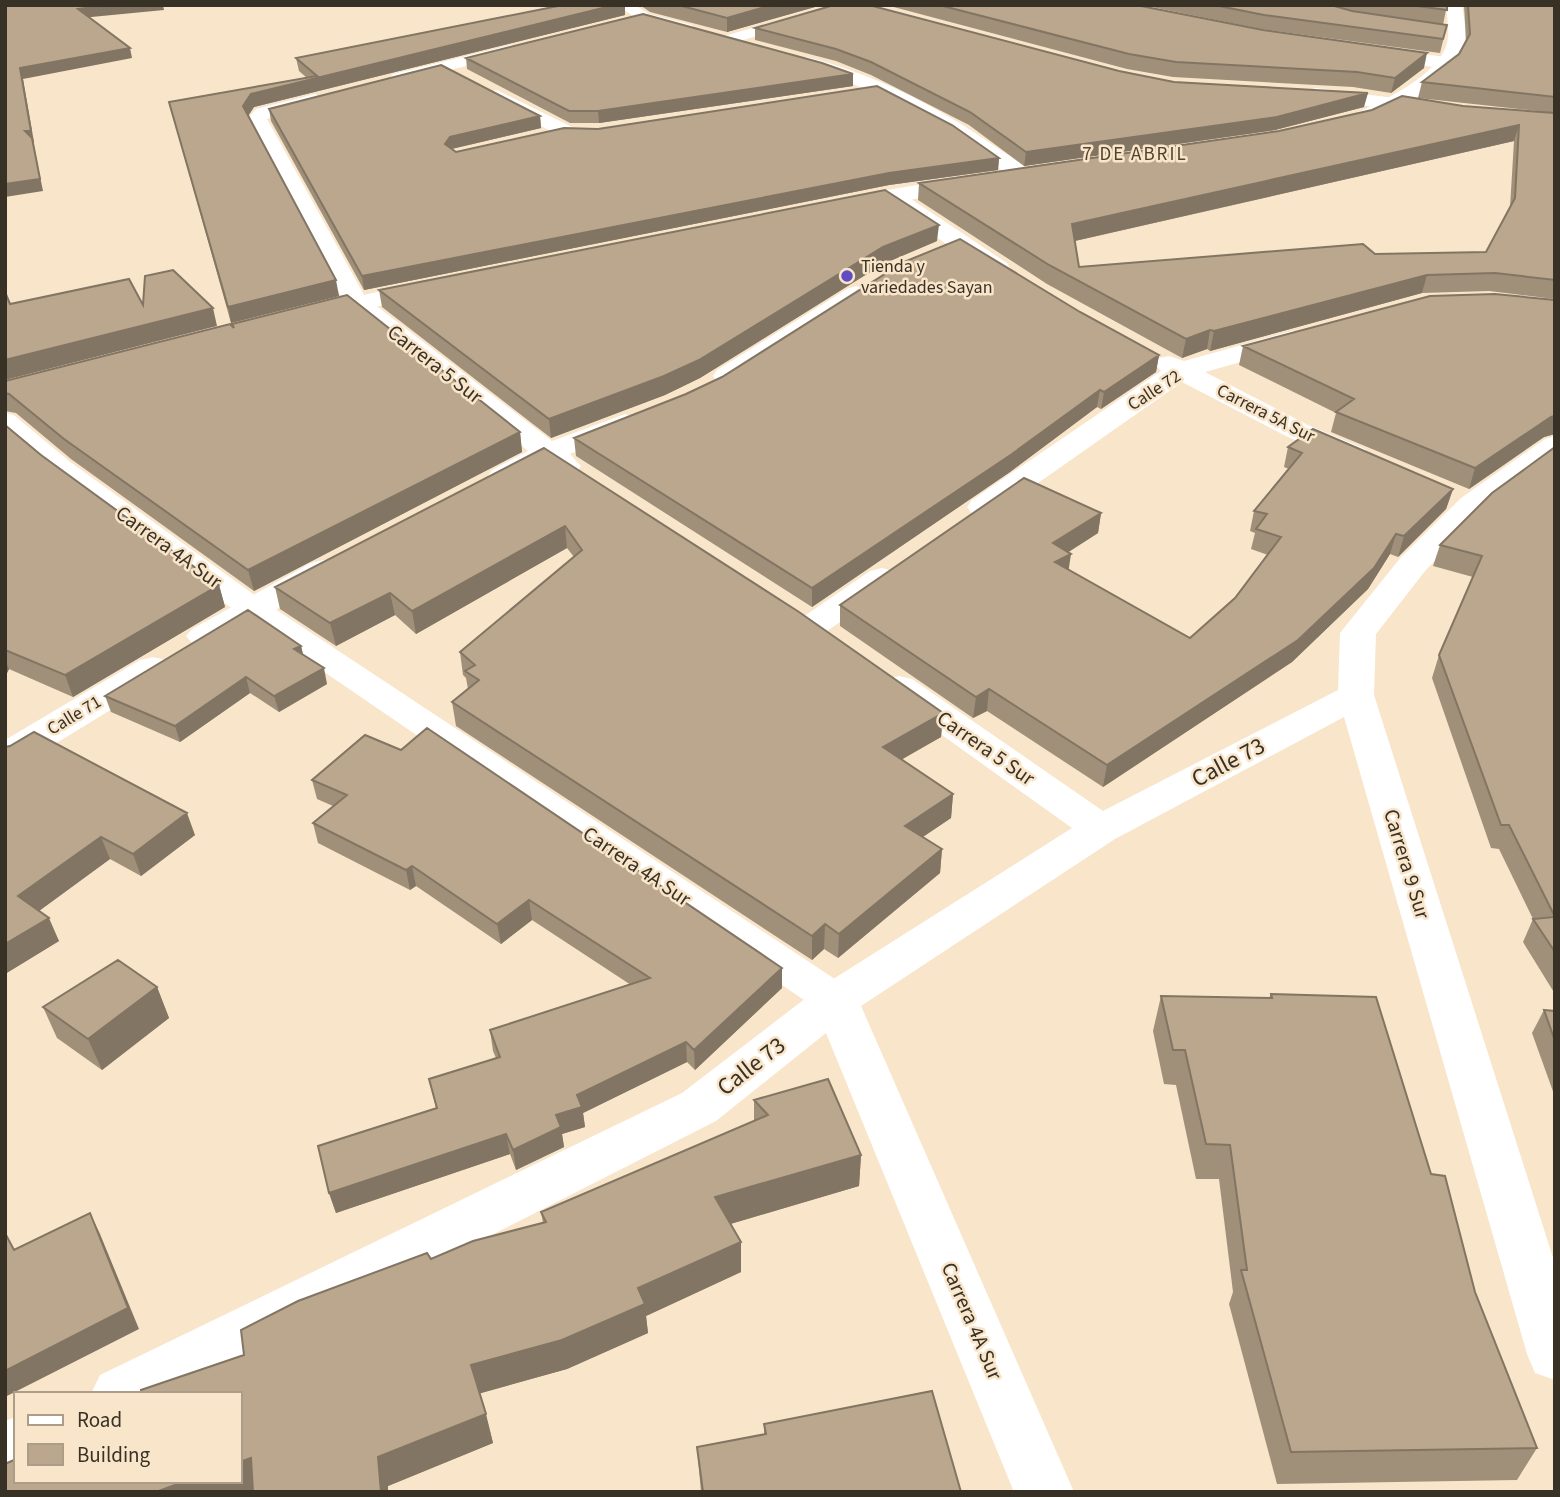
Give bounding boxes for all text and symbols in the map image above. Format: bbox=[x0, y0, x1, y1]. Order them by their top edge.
district label: 7 DE ABRIL bbox=[1082, 141, 1188, 168]
place label: Tienda y variedades Sayan bbox=[861, 254, 993, 300]
marker: Tienda y variedades Sayan bbox=[839, 268, 855, 284]
street label: Carrera 5 Sur bbox=[381, 317, 490, 411]
street label: Calle 72 bbox=[1123, 364, 1186, 417]
street label: Carrera 5A Sur bbox=[1212, 378, 1320, 449]
street label: Carrera 4A Sur bbox=[110, 498, 229, 596]
street label: Calle 71 bbox=[43, 690, 106, 741]
street label: Carrera 5 Sur bbox=[931, 703, 1042, 793]
street label: Calle 73 bbox=[1185, 729, 1271, 796]
street label: Carrera 9 Sur bbox=[1376, 805, 1438, 923]
street label: Carrera 4A Sur bbox=[577, 819, 698, 914]
street label: Calle 73 bbox=[710, 1028, 793, 1104]
street label: Carrera 4A Sur bbox=[934, 1258, 1010, 1385]
legend bbox=[14, 1392, 242, 1483]
text: Road bbox=[77, 1405, 122, 1435]
text: Building bbox=[77, 1440, 151, 1470]

